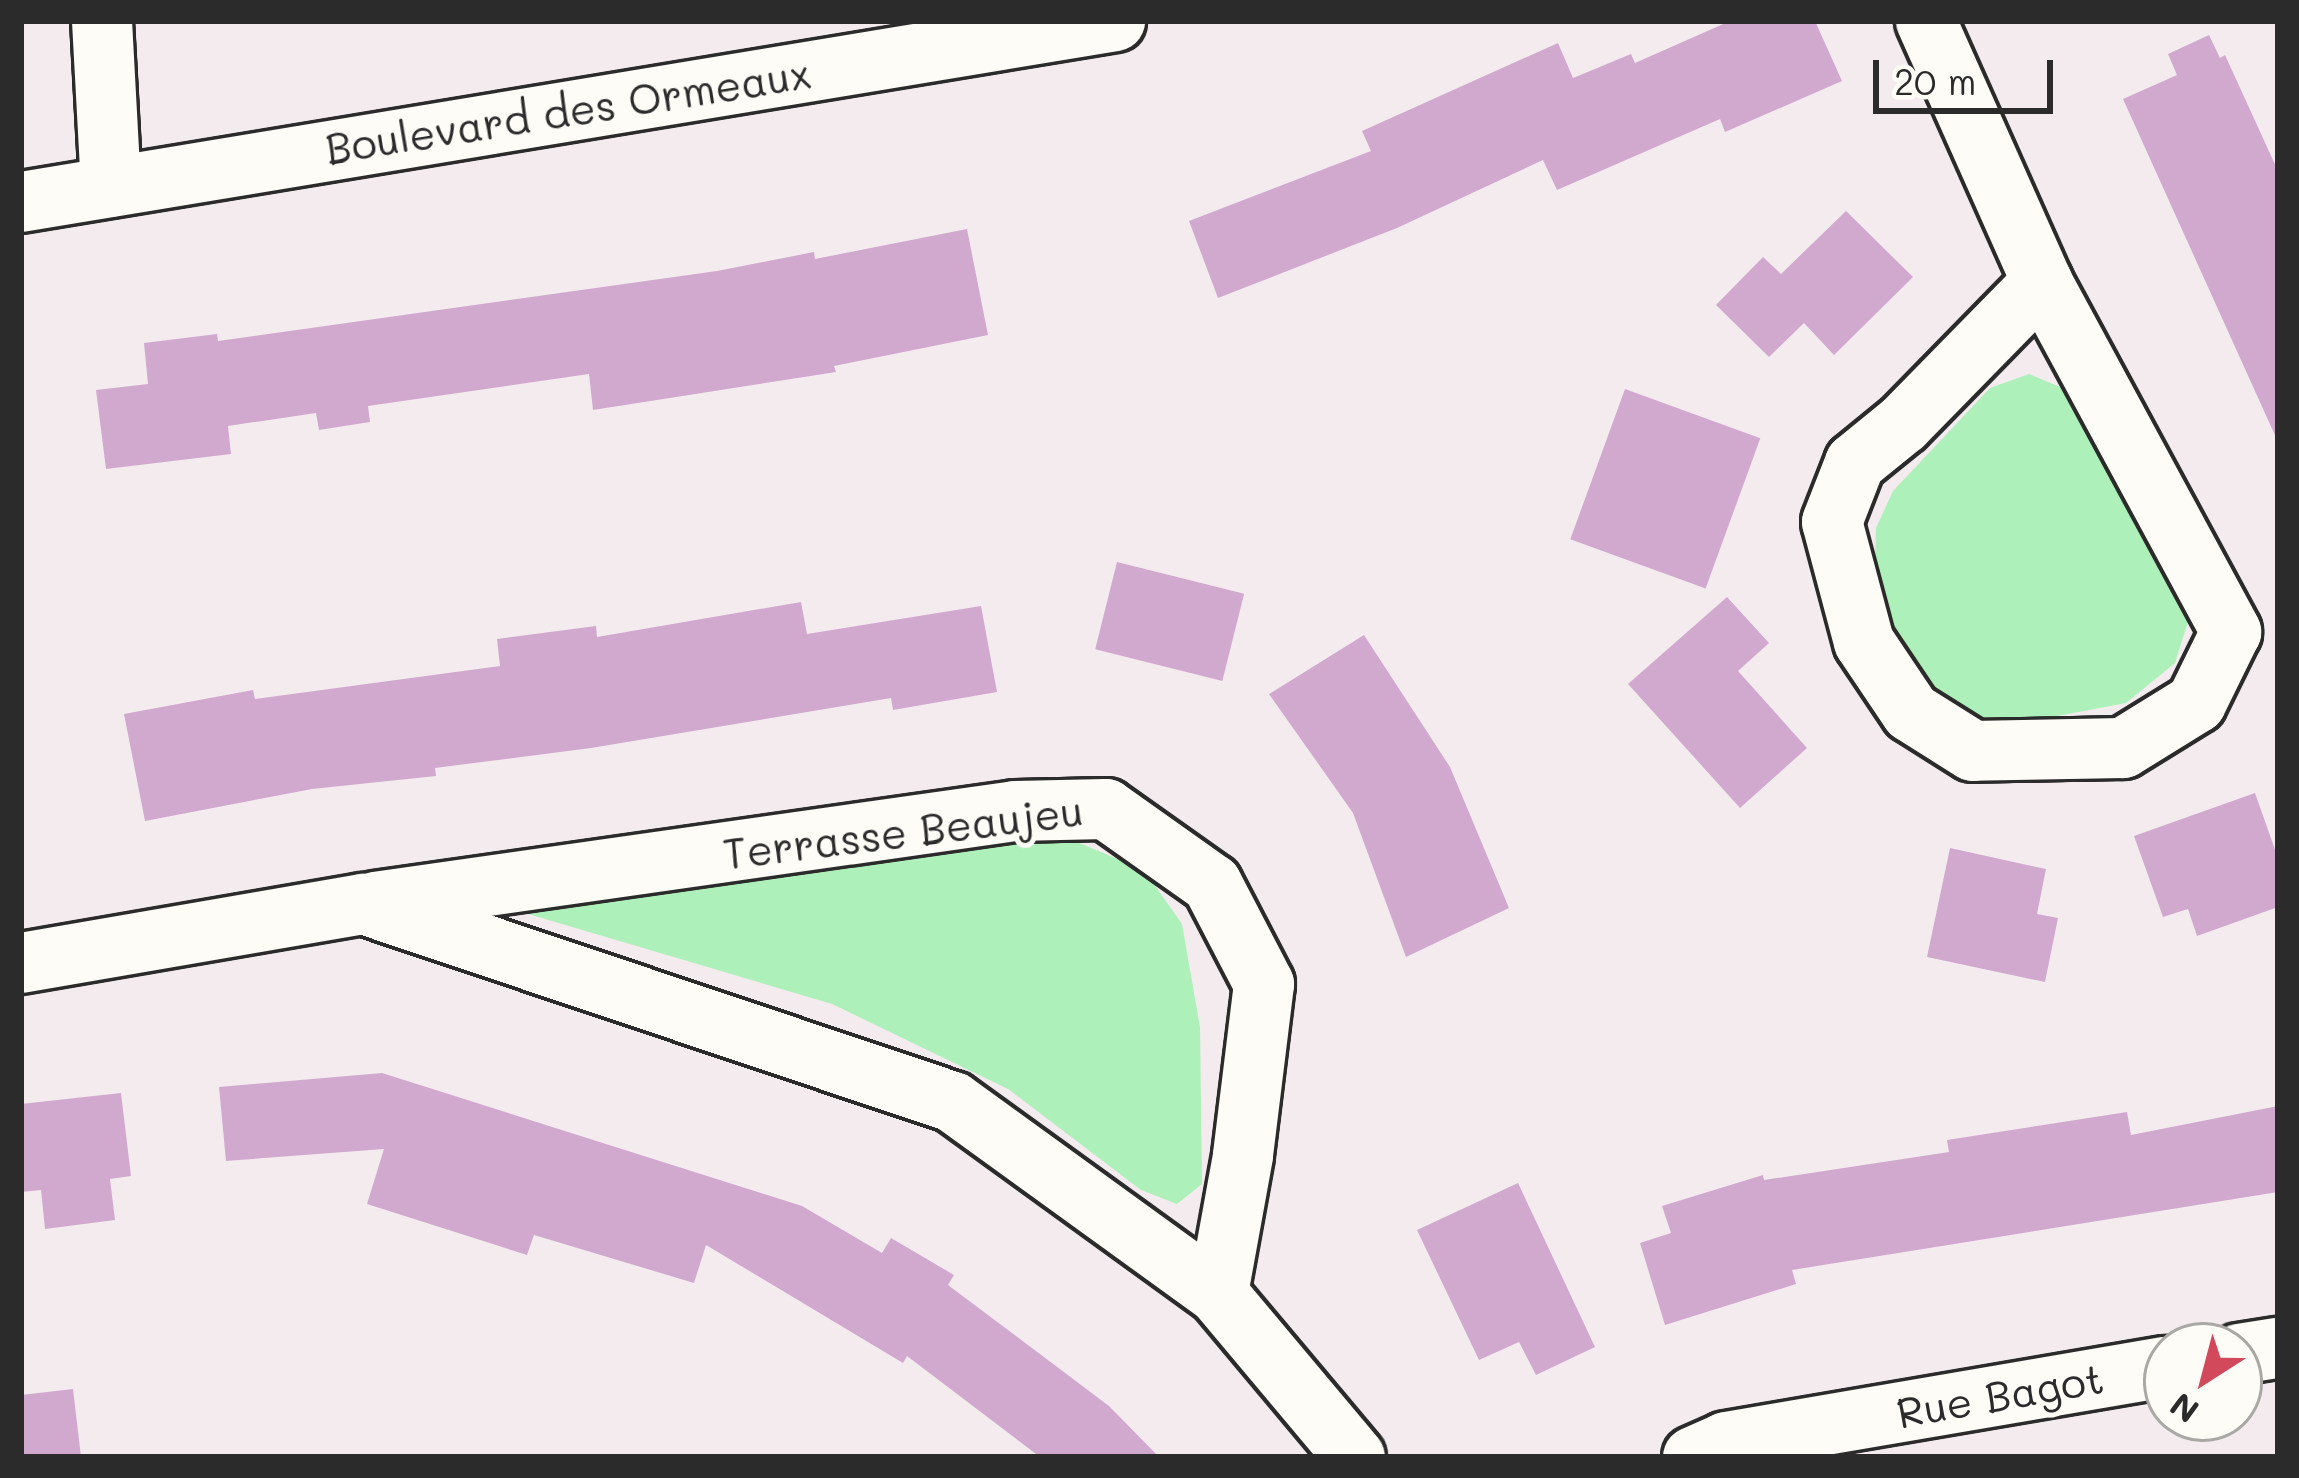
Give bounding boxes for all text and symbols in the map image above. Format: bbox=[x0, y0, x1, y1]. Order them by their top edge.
scale bar bbox=[1879, 36, 2059, 110]
street label: Boulevard des Ormeaux bbox=[322, 48, 814, 174]
text: 20 m bbox=[1894, 57, 1976, 104]
street label: Terrasse Beaujeu bbox=[720, 785, 1086, 879]
north arrow bbox=[2143, 1322, 2263, 1442]
street label: Rue Bagot bbox=[1893, 1352, 2107, 1438]
text: N bbox=[2161, 1384, 2206, 1434]

